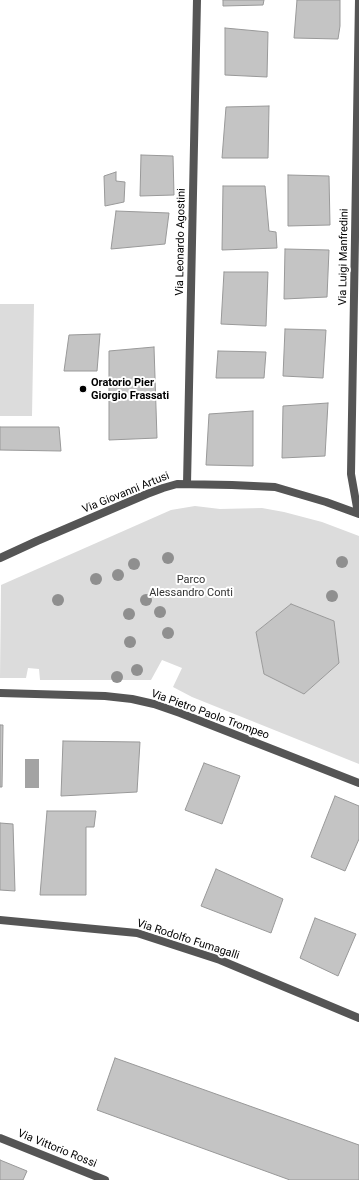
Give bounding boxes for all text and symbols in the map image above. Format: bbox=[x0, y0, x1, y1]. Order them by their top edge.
street label: Via Leonardo Agostini bbox=[173, 188, 189, 296]
street label: Via Luigi Manfredini bbox=[337, 208, 351, 306]
place label: Oratorio Pier Giorgio Frassati bbox=[91, 376, 169, 402]
marker: Oratorio Pier Giorgio Frassati bbox=[78, 384, 88, 394]
street label: Via Giovanni Artusi bbox=[81, 470, 171, 516]
park label: Parco Alessandro Conti bbox=[149, 573, 233, 599]
street label: Via Pietro Paolo Trompeo bbox=[149, 687, 271, 743]
street label: Via Rodolfo Fumagalli bbox=[135, 917, 241, 963]
street label: Via Vittorio Rossi bbox=[16, 1127, 98, 1171]

